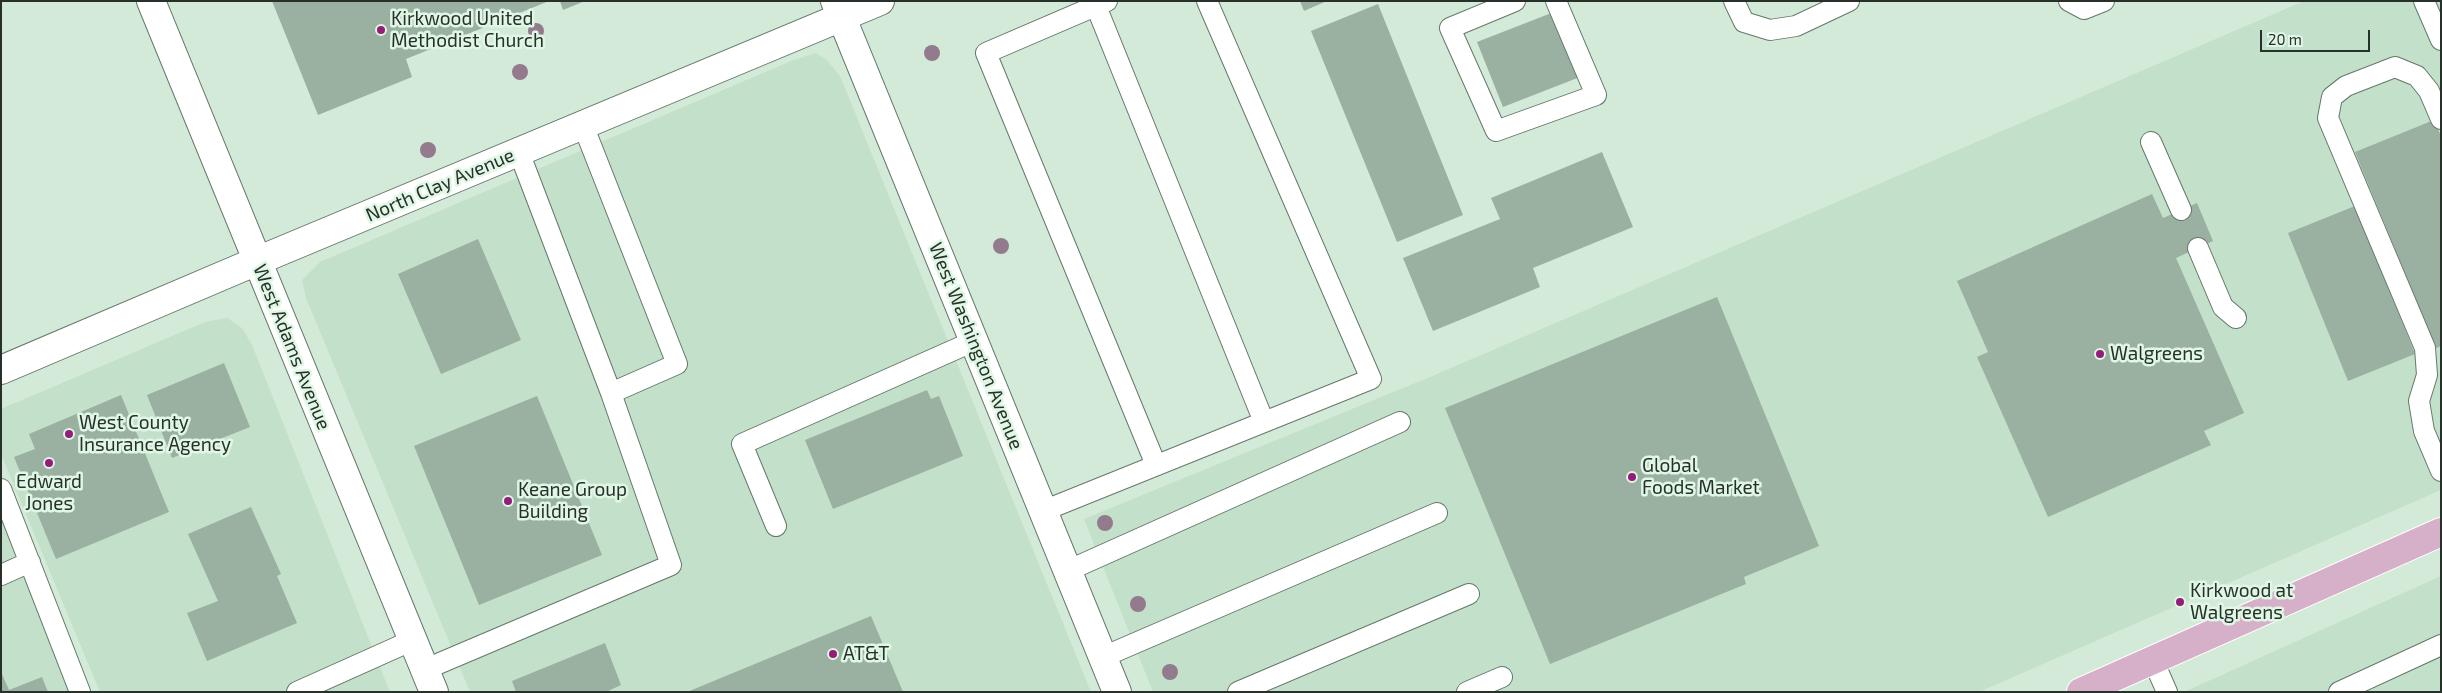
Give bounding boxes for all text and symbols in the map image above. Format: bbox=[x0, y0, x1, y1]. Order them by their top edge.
place label: Kirkwood United Methodist Church bbox=[391, 8, 544, 52]
scale bar bbox=[2262, 20, 2372, 52]
marker: Kirkwood United Methodist Church bbox=[375, 24, 387, 36]
text: 20 m bbox=[2268, 30, 2302, 48]
street label: North Clay Avenue bbox=[362, 143, 518, 227]
street label: West Washington Avenue bbox=[924, 239, 1028, 453]
street label: West Adams Avenue bbox=[248, 261, 336, 433]
place label: Walgreens bbox=[2110, 343, 2203, 365]
marker: Walgreens bbox=[2094, 348, 2106, 360]
place label: West County Insurance Agency bbox=[79, 412, 231, 456]
marker: West County Insurance Agency bbox=[63, 428, 75, 440]
place label: Global Foods Market bbox=[1642, 455, 1760, 499]
marker: Edward Jones bbox=[43, 457, 55, 469]
place label: Edward Jones bbox=[16, 471, 82, 515]
marker: Global Foods Market bbox=[1626, 471, 1638, 483]
place label: Keane Group Building bbox=[518, 479, 627, 523]
marker: Keane Group Building bbox=[502, 495, 514, 507]
place label: Kirkwood at Walgreens bbox=[2190, 580, 2293, 624]
marker: Kirkwood at Walgreens bbox=[2174, 596, 2186, 608]
place label: AT&T bbox=[843, 643, 889, 665]
marker: AT&T bbox=[827, 648, 839, 660]

